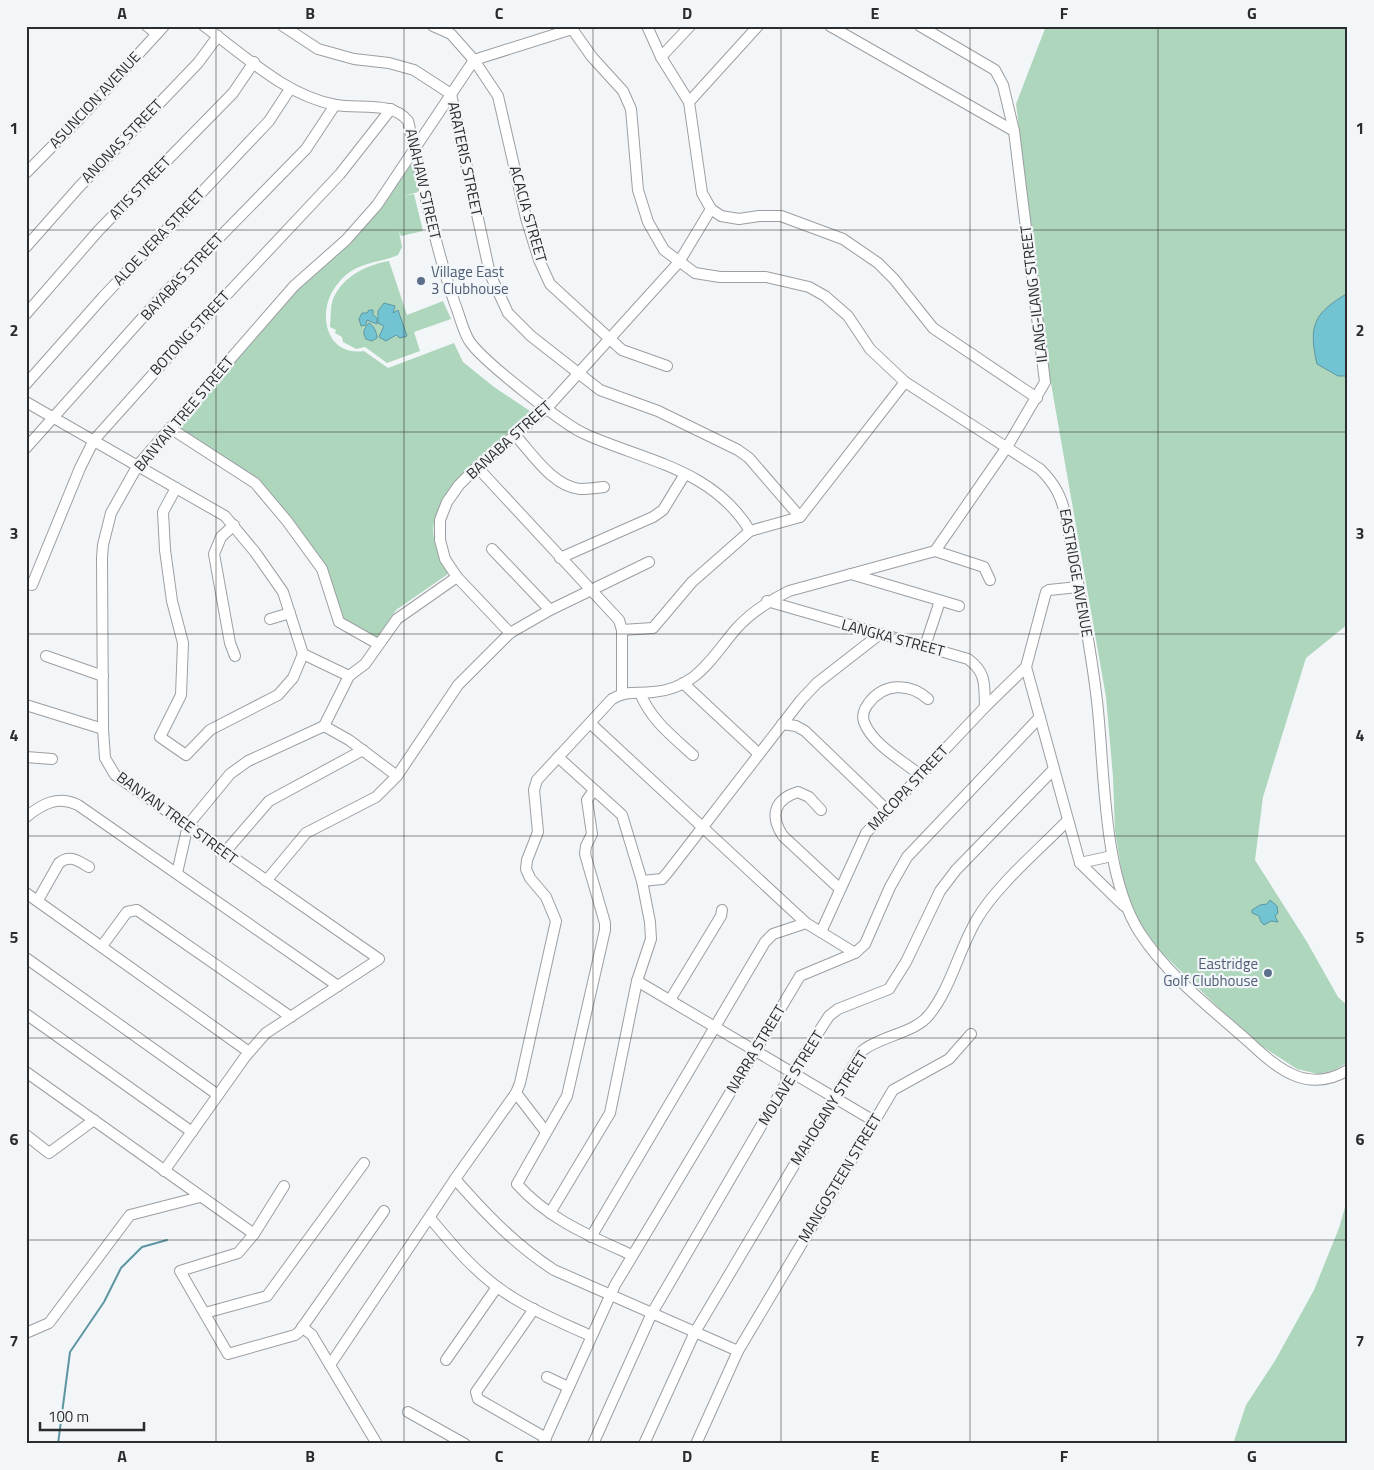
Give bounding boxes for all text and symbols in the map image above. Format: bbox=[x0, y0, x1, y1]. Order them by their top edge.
text: A bbox=[117, 1, 127, 25]
text: B bbox=[305, 1, 315, 25]
text: C bbox=[495, 1, 504, 25]
text: D bbox=[682, 1, 692, 25]
text: E bbox=[871, 1, 880, 25]
text: F bbox=[1060, 1, 1069, 25]
text: G bbox=[1247, 1, 1257, 25]
street label: ASUNCION AVENUE bbox=[43, 46, 146, 153]
street label: ANONAS STREET bbox=[75, 93, 168, 188]
street label: ARATERIS STREET bbox=[442, 99, 489, 218]
text: 1 bbox=[10, 116, 18, 140]
text: 1 bbox=[1356, 116, 1364, 140]
street label: ANAHAW STREET bbox=[400, 126, 447, 242]
street label: ATIS STREET bbox=[103, 150, 176, 225]
street label: ACACIA STREET bbox=[504, 163, 553, 265]
street label: ALOE VERA STREET bbox=[107, 183, 210, 290]
street label: ILANG-ILANG STREET bbox=[1014, 224, 1053, 364]
street label: BAYABAS STREET bbox=[135, 228, 229, 326]
place label: Village East 3 Clubhouse bbox=[431, 260, 509, 300]
marker: Village East 3 Clubhouse bbox=[415, 275, 427, 287]
street label: BOTONG STREET bbox=[144, 285, 235, 380]
text: 2 bbox=[10, 318, 18, 342]
text: 2 bbox=[1356, 318, 1364, 342]
street label: BANYAN TREE STREET bbox=[128, 351, 239, 476]
street label: BANABA STREET bbox=[461, 395, 557, 484]
street label: EASTRIDGE AVENUE bbox=[1054, 507, 1099, 639]
text: 3 bbox=[10, 521, 18, 545]
text: 3 bbox=[1356, 521, 1364, 545]
street label: LANGKA STREET bbox=[839, 613, 947, 662]
text: 4 bbox=[10, 723, 19, 747]
text: 4 bbox=[1356, 723, 1365, 747]
street label: MACOPA STREET bbox=[862, 740, 954, 836]
street label: BANYAN TREE STREET bbox=[112, 766, 243, 869]
text: 5 bbox=[10, 925, 19, 949]
text: 5 bbox=[1356, 925, 1365, 949]
place label: Eastridge Golf Clubhouse bbox=[1163, 952, 1258, 992]
marker: Eastridge Golf Clubhouse bbox=[1262, 967, 1274, 979]
street label: NARRA STREET bbox=[720, 1000, 791, 1097]
street label: MOLAVE STREET bbox=[752, 1026, 829, 1130]
street label: MAHOGANY STREET bbox=[784, 1046, 873, 1169]
street label: MANGOSTEEN STREET bbox=[792, 1109, 887, 1247]
text: 6 bbox=[10, 1127, 19, 1151]
text: 6 bbox=[1356, 1127, 1365, 1151]
text: 7 bbox=[10, 1329, 18, 1353]
text: 7 bbox=[1356, 1329, 1364, 1353]
scale bar bbox=[40, 1400, 144, 1432]
text: 100 m bbox=[48, 1405, 89, 1428]
text: A bbox=[117, 1444, 127, 1468]
text: B bbox=[305, 1444, 315, 1468]
text: C bbox=[495, 1444, 504, 1468]
text: D bbox=[682, 1444, 692, 1468]
text: E bbox=[871, 1444, 880, 1468]
text: F bbox=[1060, 1444, 1069, 1468]
text: G bbox=[1247, 1444, 1257, 1468]

